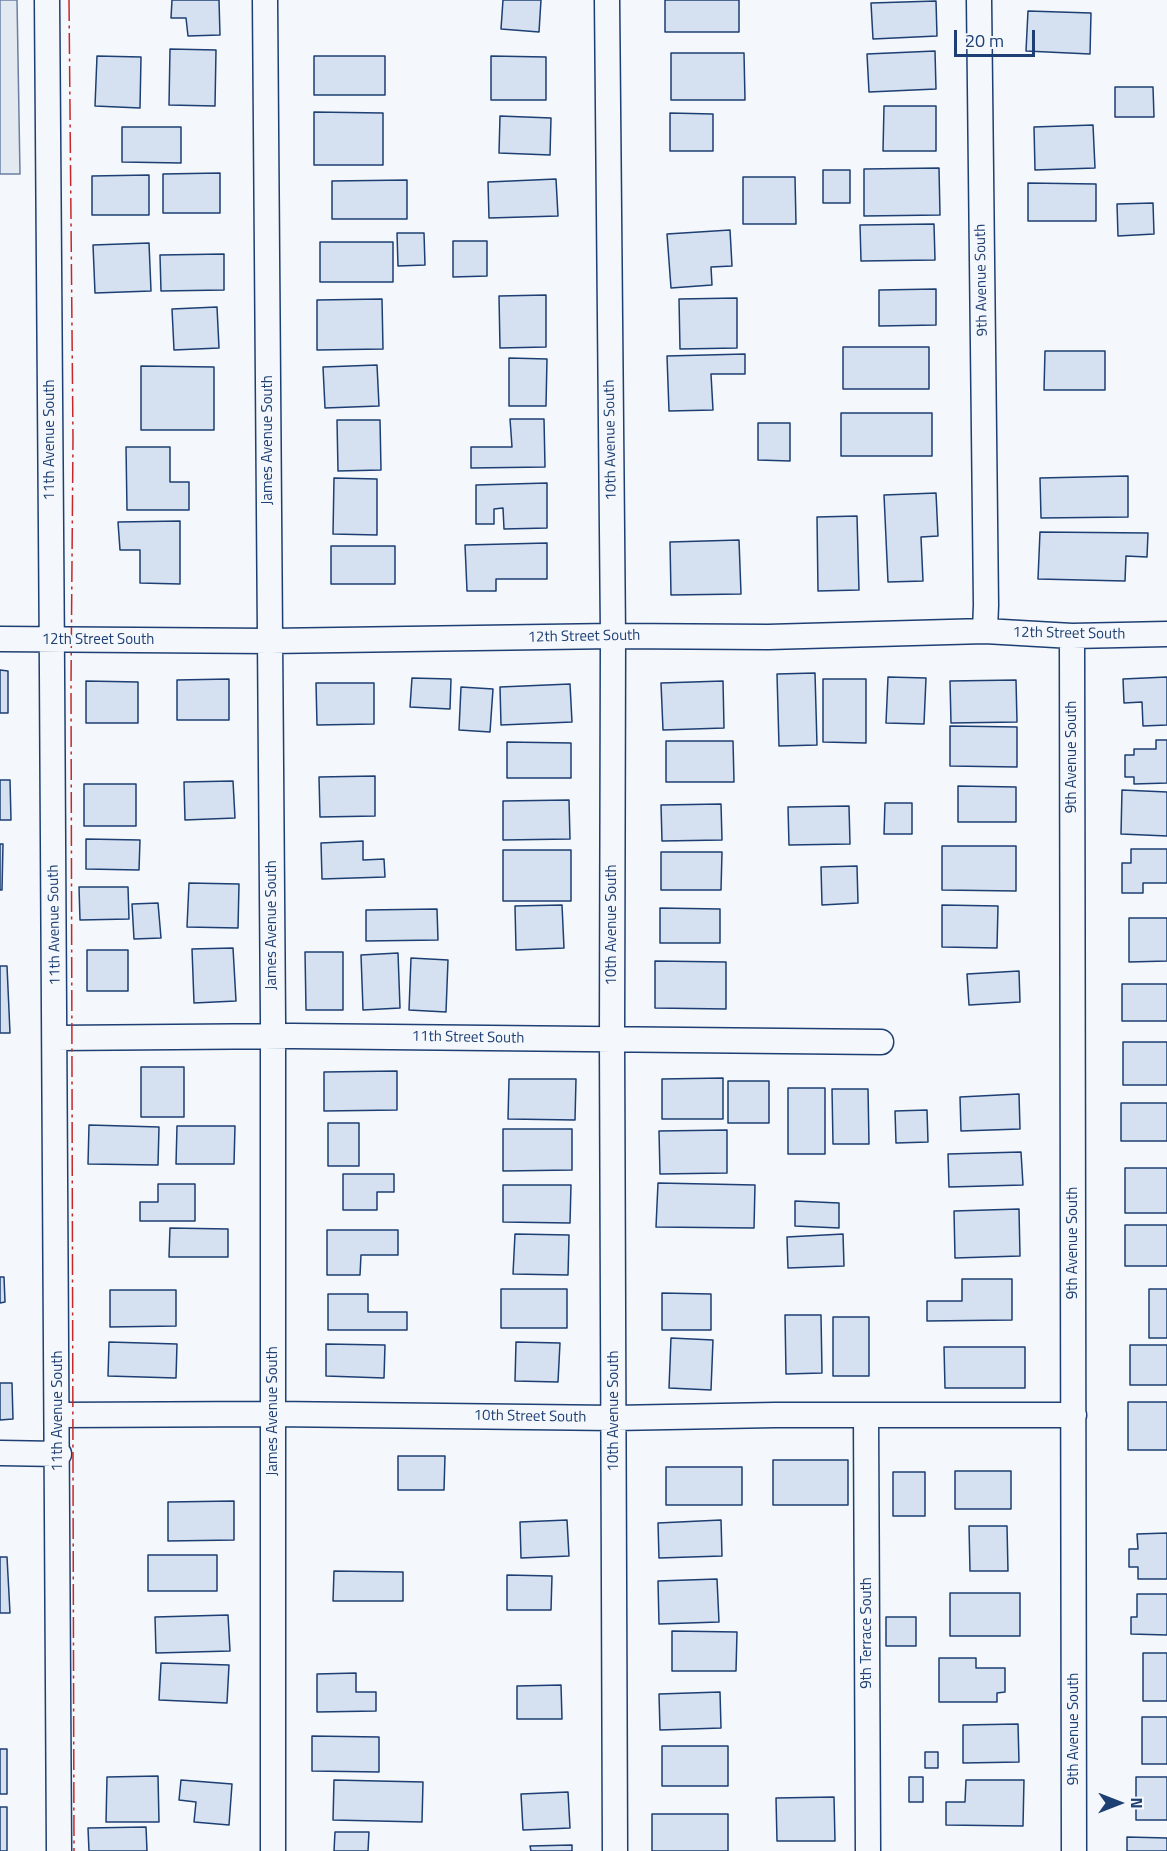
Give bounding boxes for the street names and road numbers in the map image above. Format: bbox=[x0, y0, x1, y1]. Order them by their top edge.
street label: 9th Avenue South bbox=[972, 224, 992, 336]
street label: James Avenue South bbox=[259, 375, 277, 505]
street label: 10th Avenue South bbox=[601, 379, 621, 501]
street label: 11th Avenue South bbox=[41, 380, 59, 500]
street label: 12th Street South bbox=[1012, 624, 1126, 644]
street label: 12th Street South bbox=[527, 627, 641, 647]
street label: 12th Street South bbox=[42, 631, 154, 649]
street label: 9th Avenue South bbox=[1063, 701, 1081, 813]
street label: James Avenue South bbox=[263, 860, 281, 990]
street label: 11th Avenue South bbox=[45, 864, 65, 986]
street label: 10th Avenue South bbox=[603, 865, 621, 985]
street label: 11th Street South bbox=[411, 1028, 525, 1048]
street label: 9th Avenue South bbox=[1064, 1187, 1082, 1299]
street label: James Avenue South bbox=[264, 1346, 282, 1476]
street label: 11th Avenue South bbox=[49, 1351, 67, 1471]
street label: 10th Avenue South bbox=[605, 1351, 623, 1471]
street label: 10th Street South bbox=[473, 1407, 587, 1427]
street label: 9th Terrace South bbox=[858, 1577, 876, 1689]
street label: 9th Avenue South bbox=[1065, 1673, 1083, 1785]

